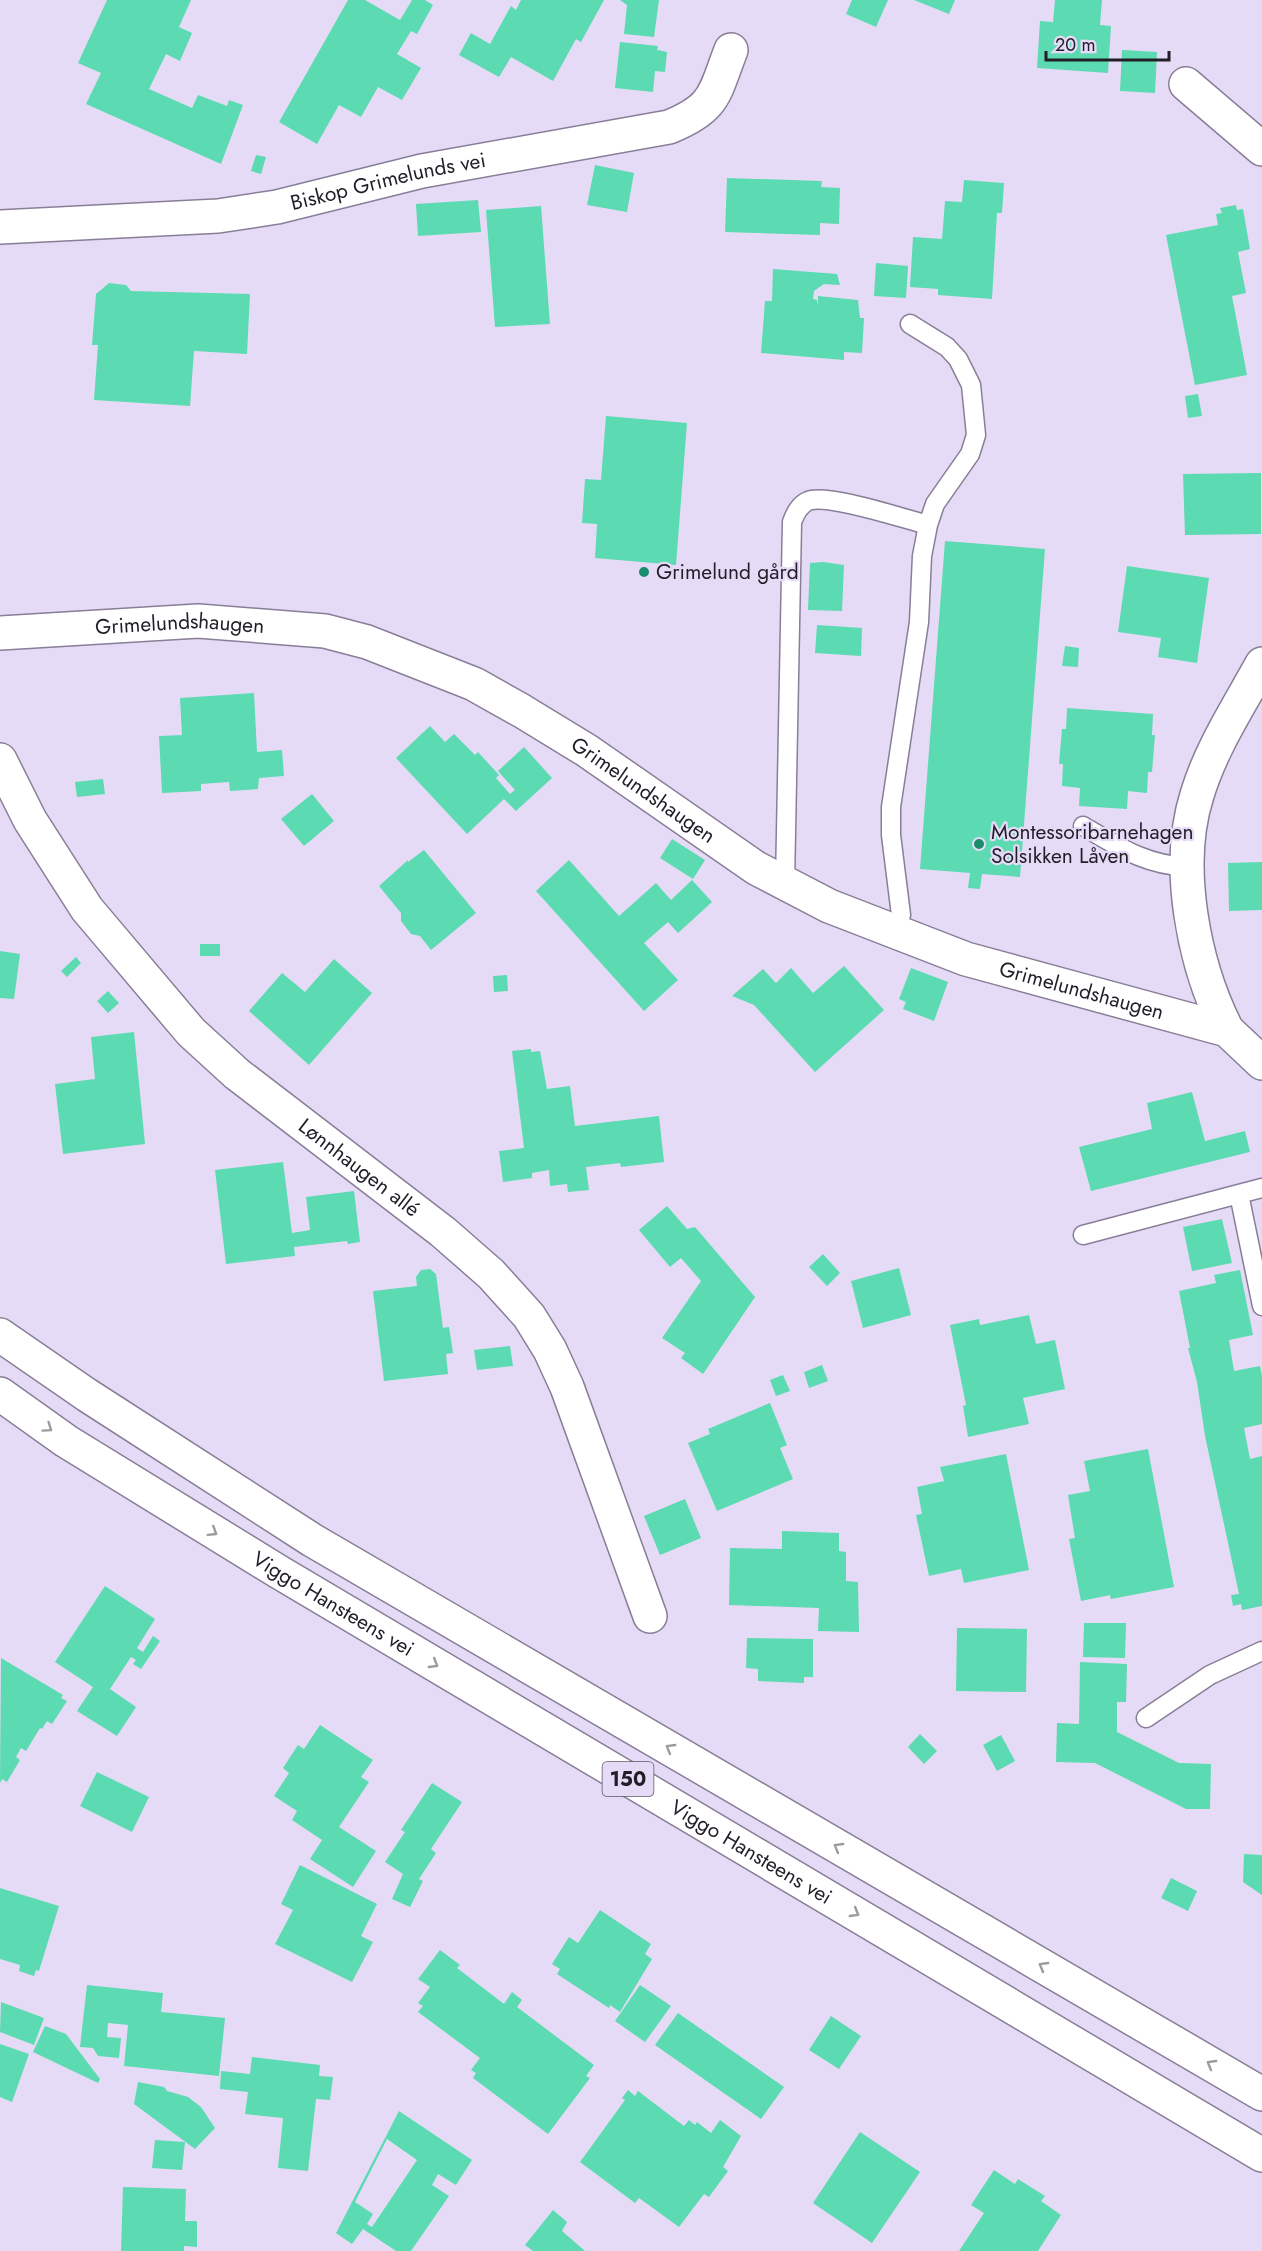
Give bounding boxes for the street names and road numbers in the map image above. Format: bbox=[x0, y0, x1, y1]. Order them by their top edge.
street label: Biskop Grimelunds vei bbox=[287, 145, 488, 218]
street label: Grimelundshaugen bbox=[94, 606, 265, 642]
street label: Grimelundshaugen bbox=[565, 729, 722, 850]
street label: Grimelundshaugen bbox=[996, 954, 1167, 1027]
street label: Lønnhaugen allé bbox=[292, 1111, 426, 1224]
street label: Viggo Hansteens vei bbox=[247, 1544, 420, 1664]
road number: 150 bbox=[602, 1762, 654, 1796]
street label: Viggo Hansteens vei bbox=[665, 1792, 838, 1912]

